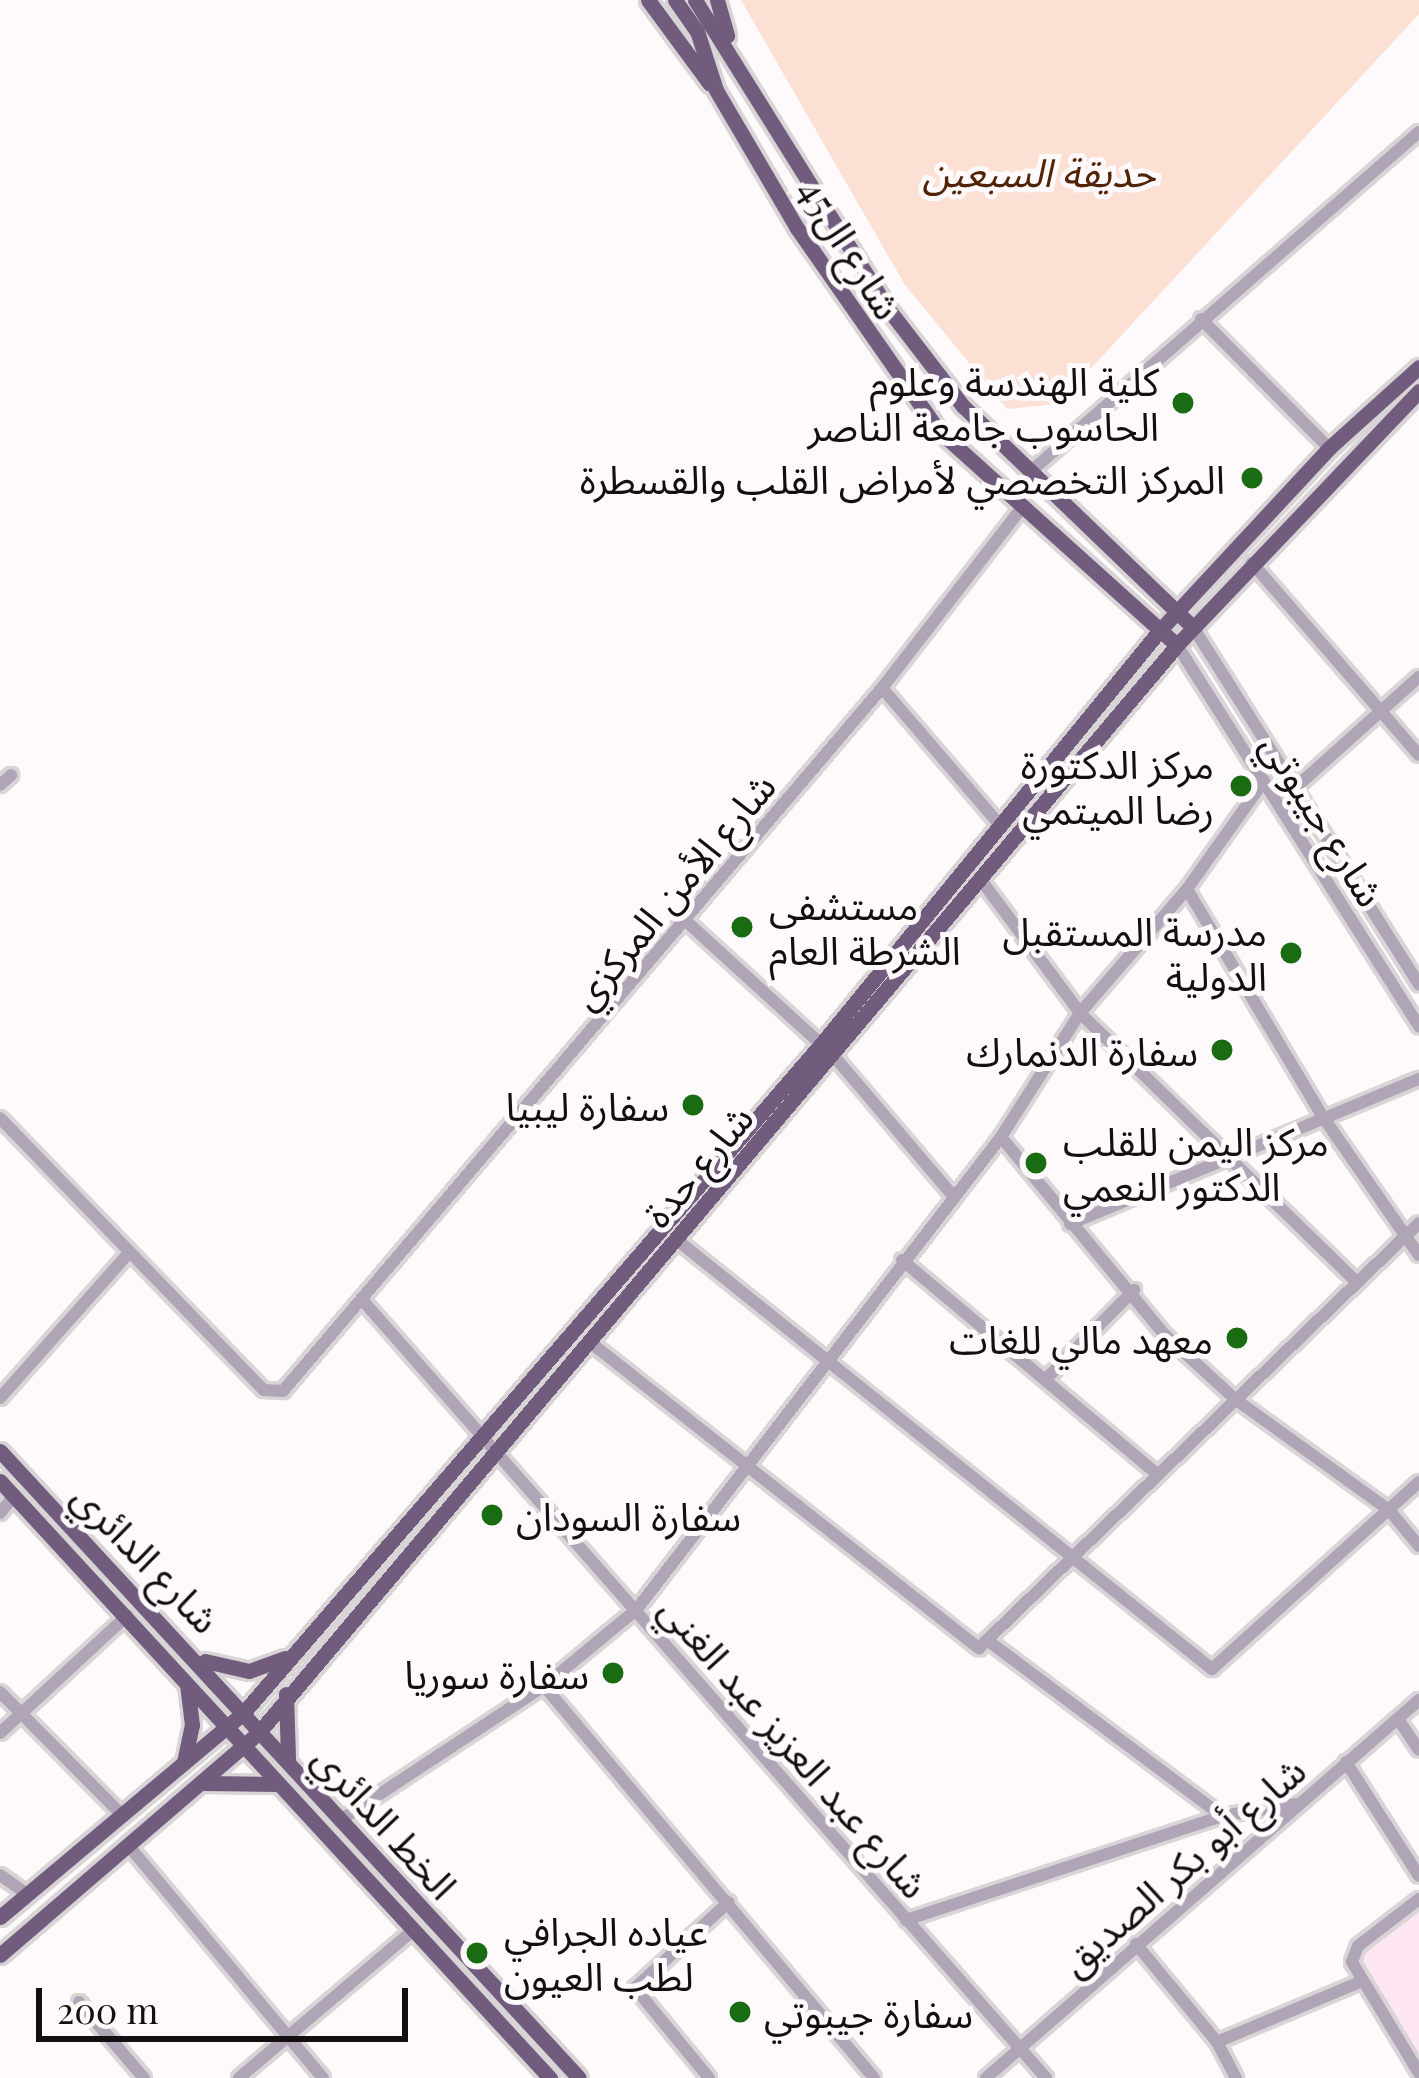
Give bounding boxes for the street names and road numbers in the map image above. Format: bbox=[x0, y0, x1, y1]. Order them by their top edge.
street label: شارع ال45 bbox=[789, 169, 913, 327]
street label: شارع جيبوتي bbox=[1252, 724, 1396, 914]
street label: شارع الأمن المركزي bbox=[560, 763, 784, 1017]
street label: شارع حدة bbox=[632, 1094, 762, 1236]
street label: شارع الدائري bbox=[64, 1472, 230, 1642]
street label: شارع عبد العزيز عبد الغني bbox=[651, 1585, 939, 1907]
street label: الخط الدائري bbox=[305, 1734, 467, 1908]
street label: شارع أبو بكر الصديق bbox=[1050, 1746, 1314, 1984]

